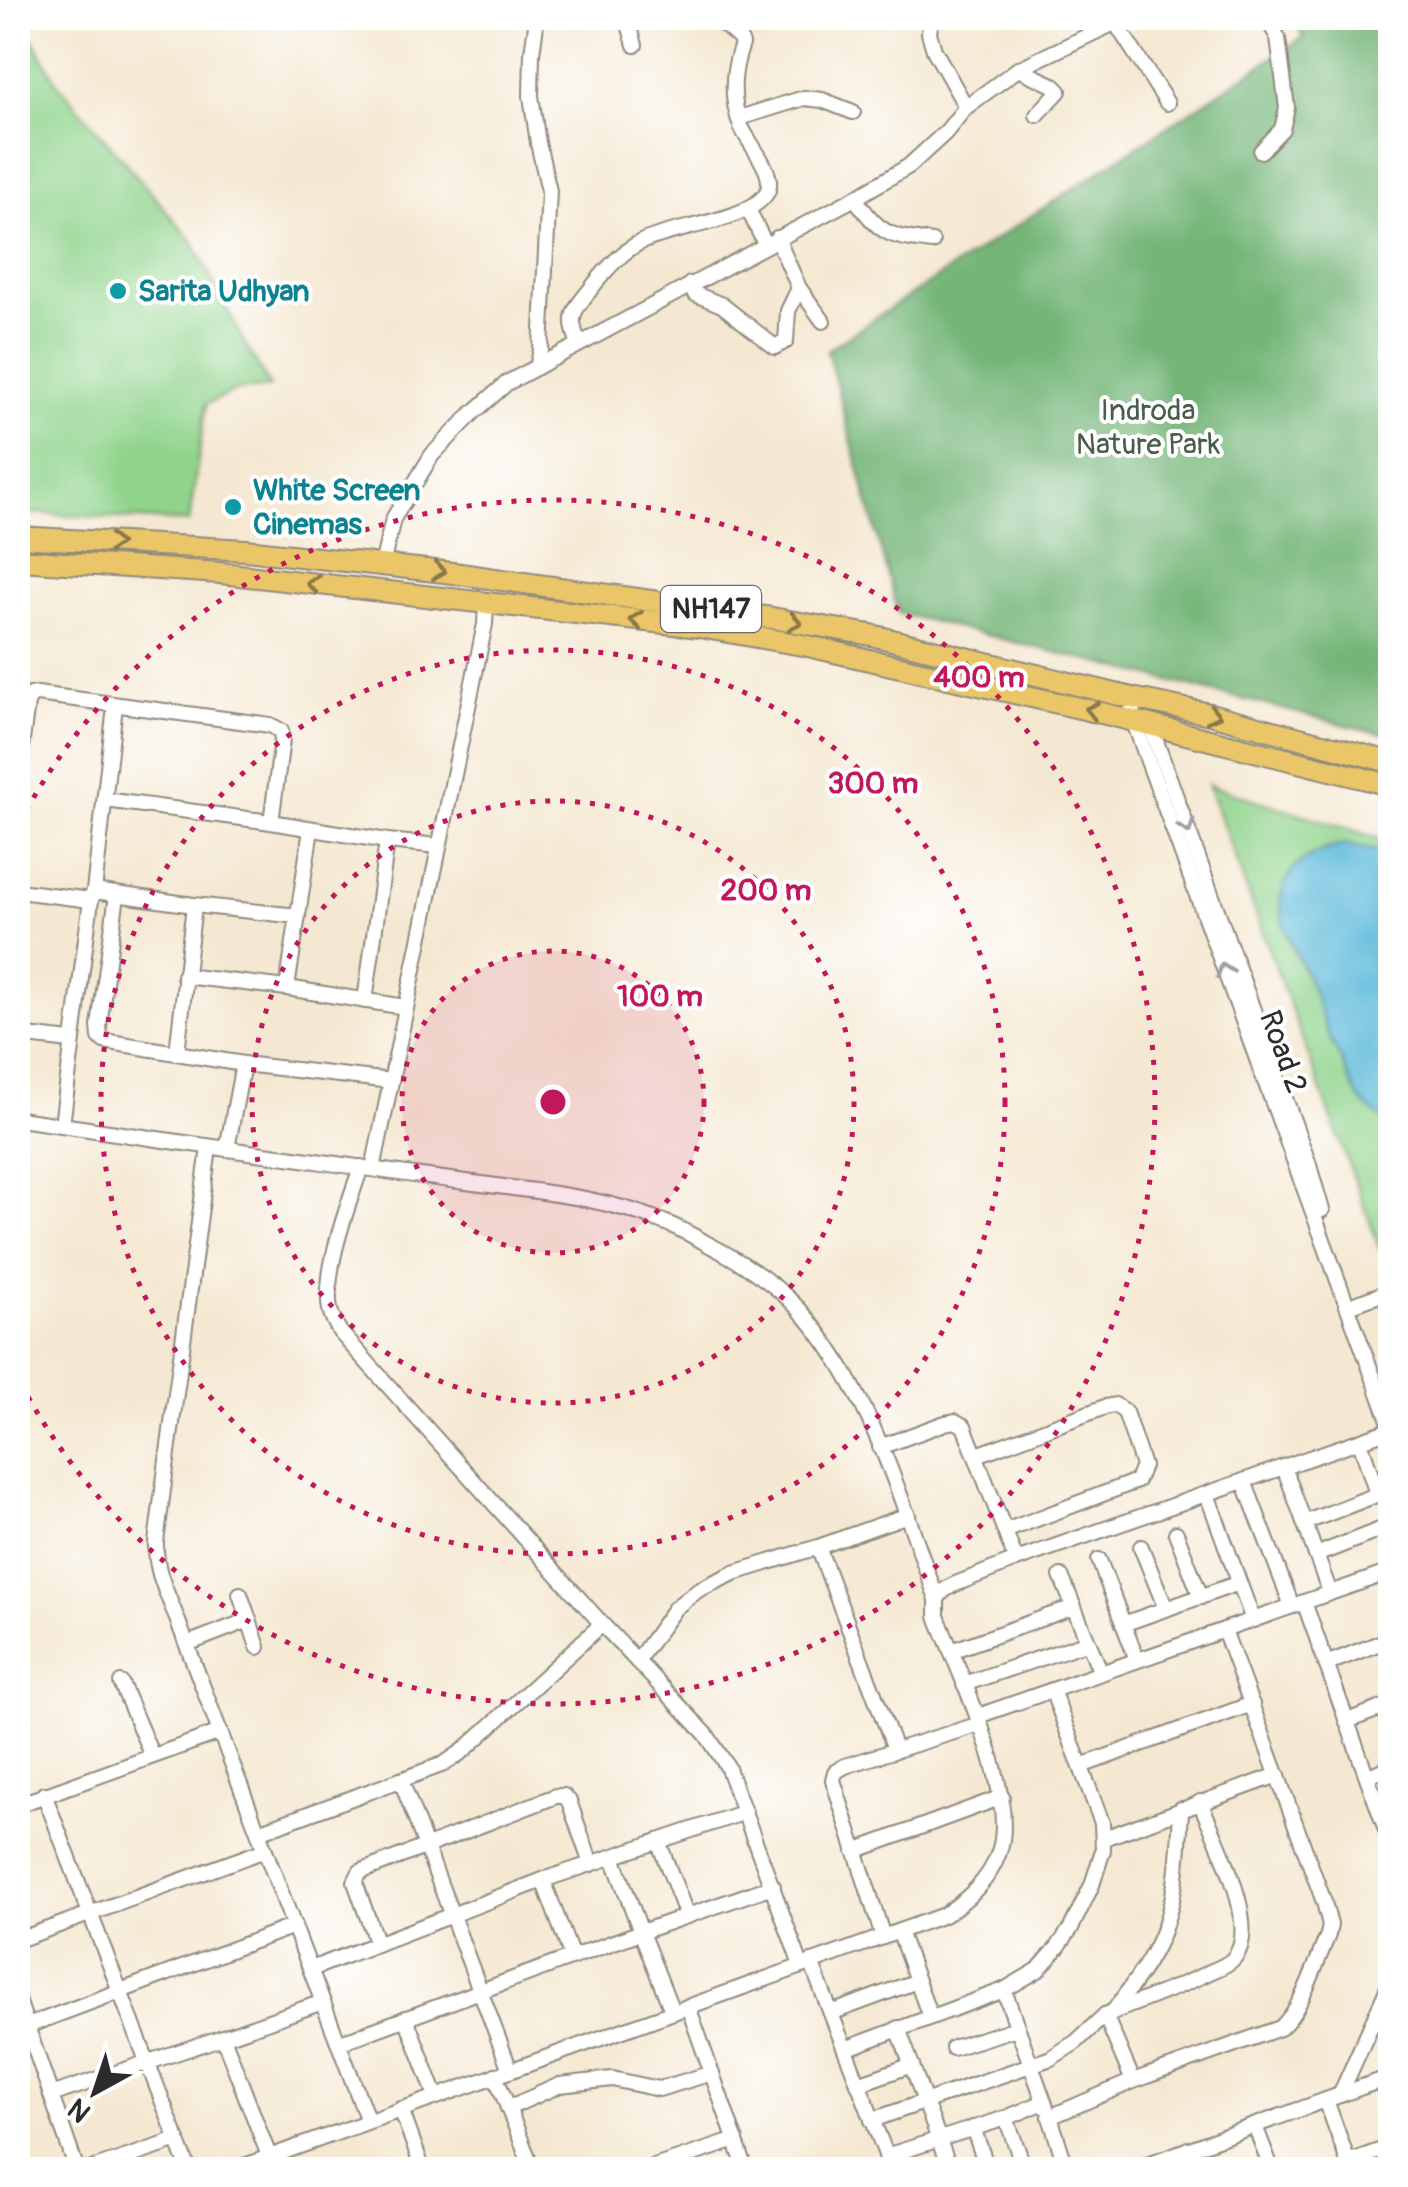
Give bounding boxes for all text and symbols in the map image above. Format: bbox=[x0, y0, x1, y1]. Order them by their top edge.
place label: Sarita Udhyan bbox=[138, 273, 310, 310]
marker: Sarita Udhyan bbox=[107, 280, 129, 302]
park label: Indroda Nature Park bbox=[1076, 392, 1221, 463]
place label: White Screen Cinemas bbox=[253, 472, 421, 543]
marker: White Screen Cinemas bbox=[222, 496, 244, 518]
one-way arrow bbox=[107, 532, 123, 553]
one-way arrow bbox=[431, 560, 447, 581]
one-way arrow bbox=[305, 573, 321, 595]
road number: NH147 bbox=[661, 586, 761, 632]
one-way arrow bbox=[628, 610, 644, 631]
one-way arrow bbox=[787, 611, 803, 632]
text: 400 m bbox=[933, 659, 1025, 696]
one-way arrow bbox=[1084, 701, 1101, 722]
one-way arrow bbox=[1205, 703, 1222, 724]
text: 300 m bbox=[828, 765, 918, 802]
one-way arrow bbox=[1175, 817, 1196, 834]
text: 200 m bbox=[721, 872, 811, 909]
one-way arrow bbox=[1215, 963, 1236, 980]
text: 100 m bbox=[617, 978, 703, 1015]
street label: Road 2 bbox=[1251, 1006, 1315, 1098]
centre of rings bbox=[535, 1084, 571, 1120]
north arrow bbox=[45, 2042, 145, 2142]
text: N bbox=[61, 2091, 98, 2129]

